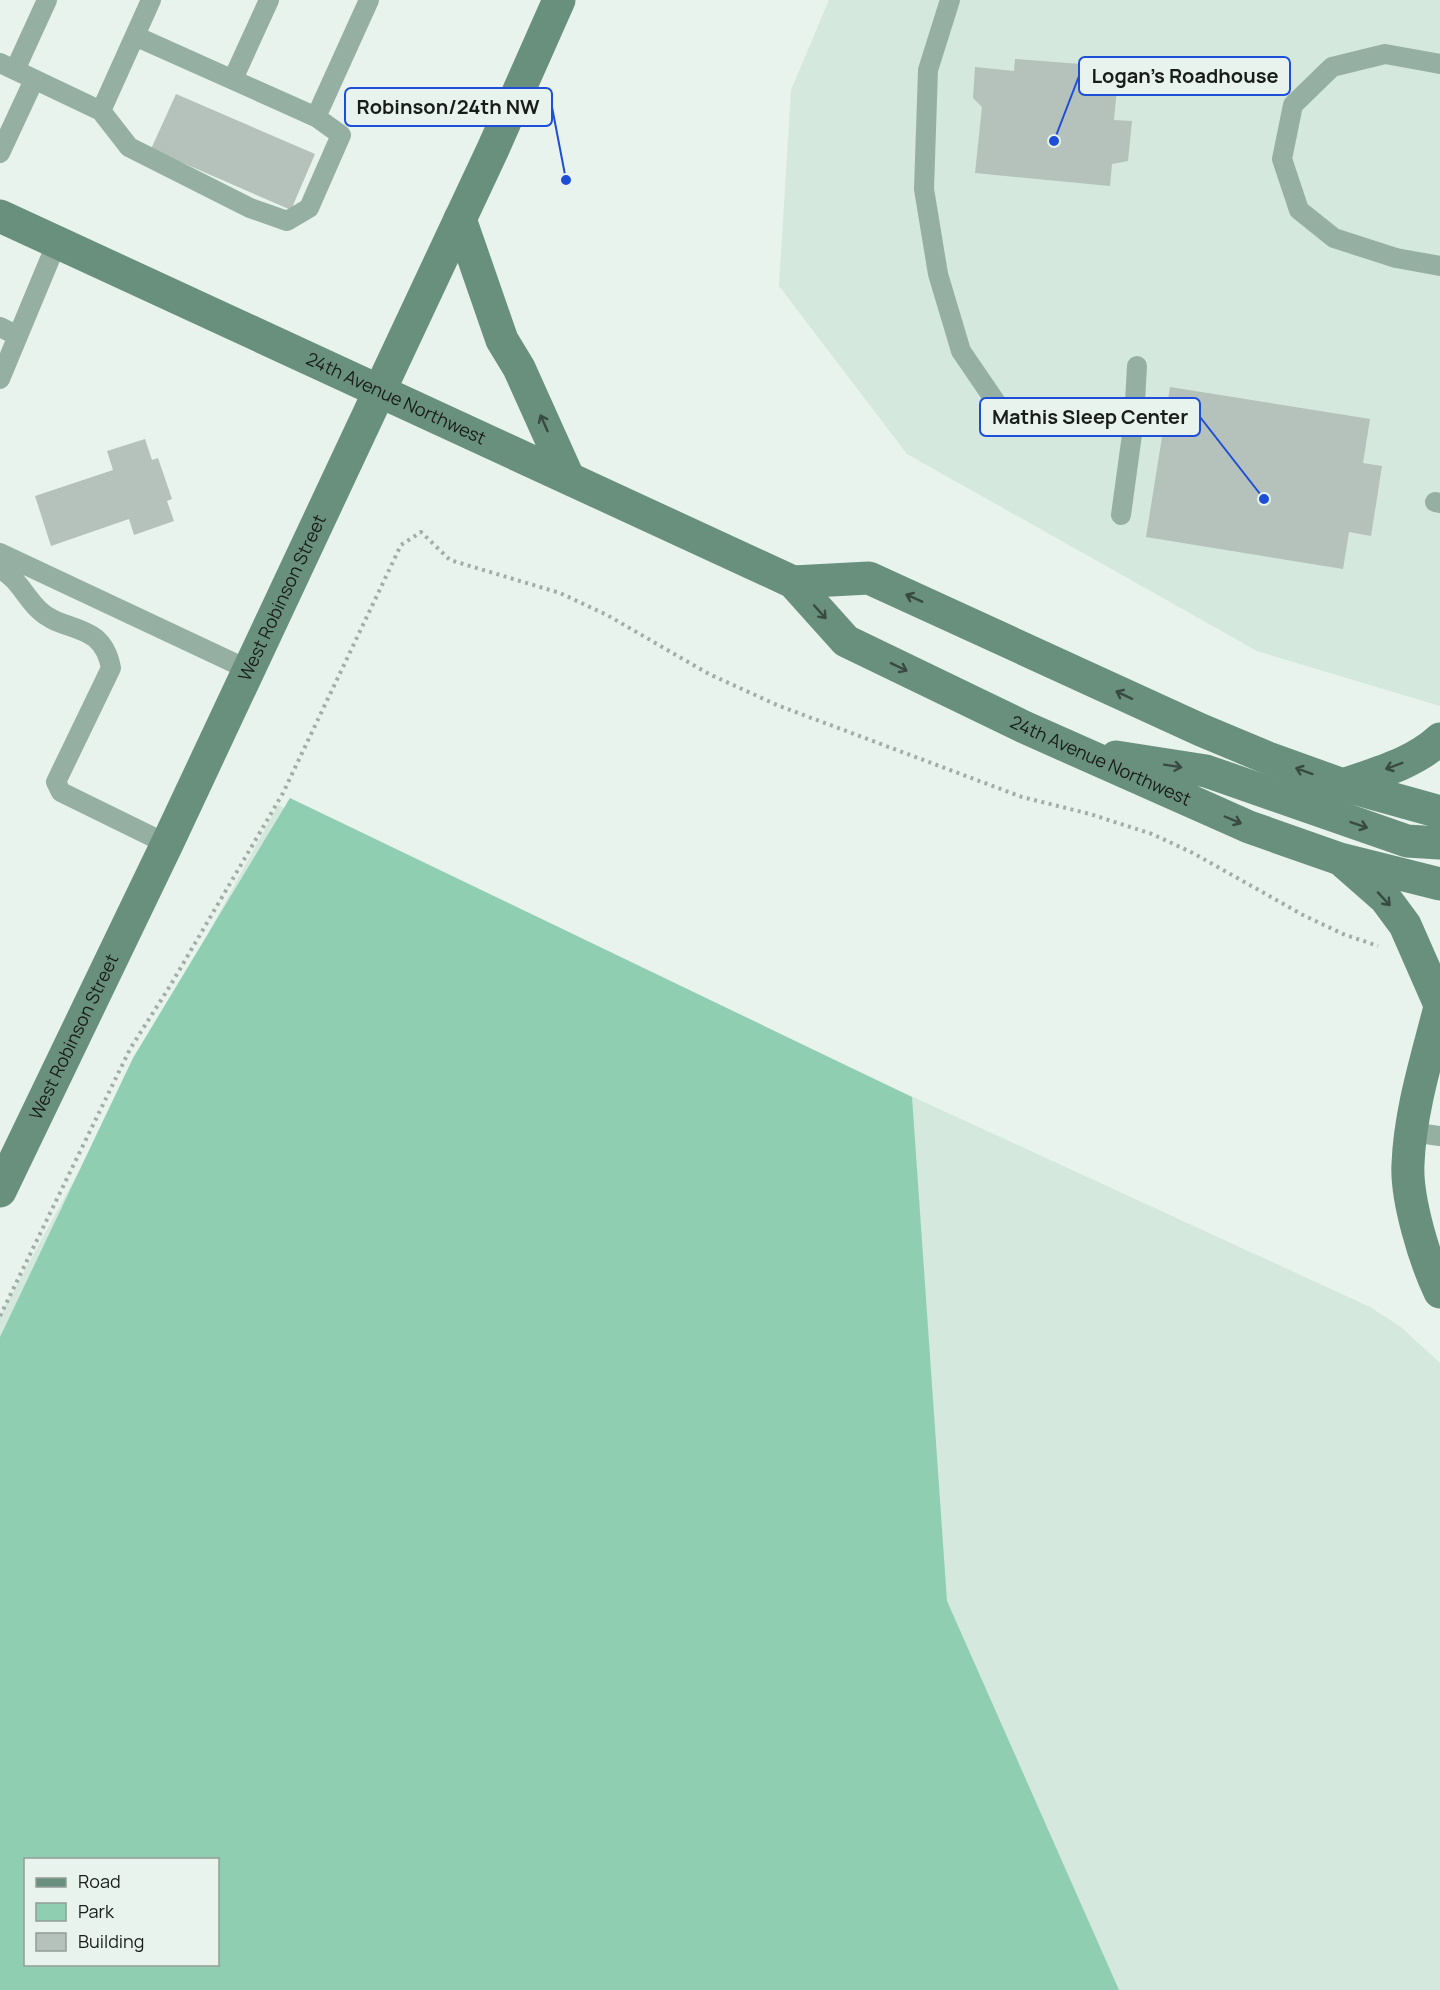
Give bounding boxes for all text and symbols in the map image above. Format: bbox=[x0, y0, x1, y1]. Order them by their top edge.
callout: Logan's Roadhouse bbox=[1079, 57, 1290, 95]
text: Logan's Roadhouse bbox=[1091, 62, 1279, 89]
callout: Robinson/24th NW bbox=[345, 88, 552, 126]
text: Robinson/24th NW bbox=[356, 93, 540, 120]
street label: 24th Avenue Northwest bbox=[303, 346, 490, 450]
callout: Mathis Sleep Center bbox=[980, 398, 1200, 436]
text: Mathis Sleep Center bbox=[992, 403, 1188, 430]
one-way arrow bbox=[538, 415, 549, 433]
street label: West Robinson Street bbox=[232, 510, 331, 685]
one-way arrow bbox=[906, 592, 924, 604]
one-way arrow bbox=[813, 604, 827, 619]
one-way arrow bbox=[889, 661, 907, 673]
one-way arrow bbox=[1115, 689, 1133, 700]
street label: 24th Avenue Northwest bbox=[1007, 709, 1195, 811]
one-way arrow bbox=[1163, 760, 1183, 771]
one-way arrow bbox=[1385, 762, 1404, 773]
one-way arrow bbox=[1295, 764, 1313, 775]
one-way arrow bbox=[1224, 815, 1242, 826]
one-way arrow bbox=[1349, 820, 1368, 831]
one-way arrow bbox=[1377, 891, 1391, 906]
street label: West Robinson Street bbox=[23, 950, 123, 1123]
legend bbox=[24, 1858, 219, 1966]
text: Road bbox=[78, 1869, 121, 1893]
text: Park bbox=[78, 1899, 115, 1923]
text: Building bbox=[78, 1929, 144, 1953]

